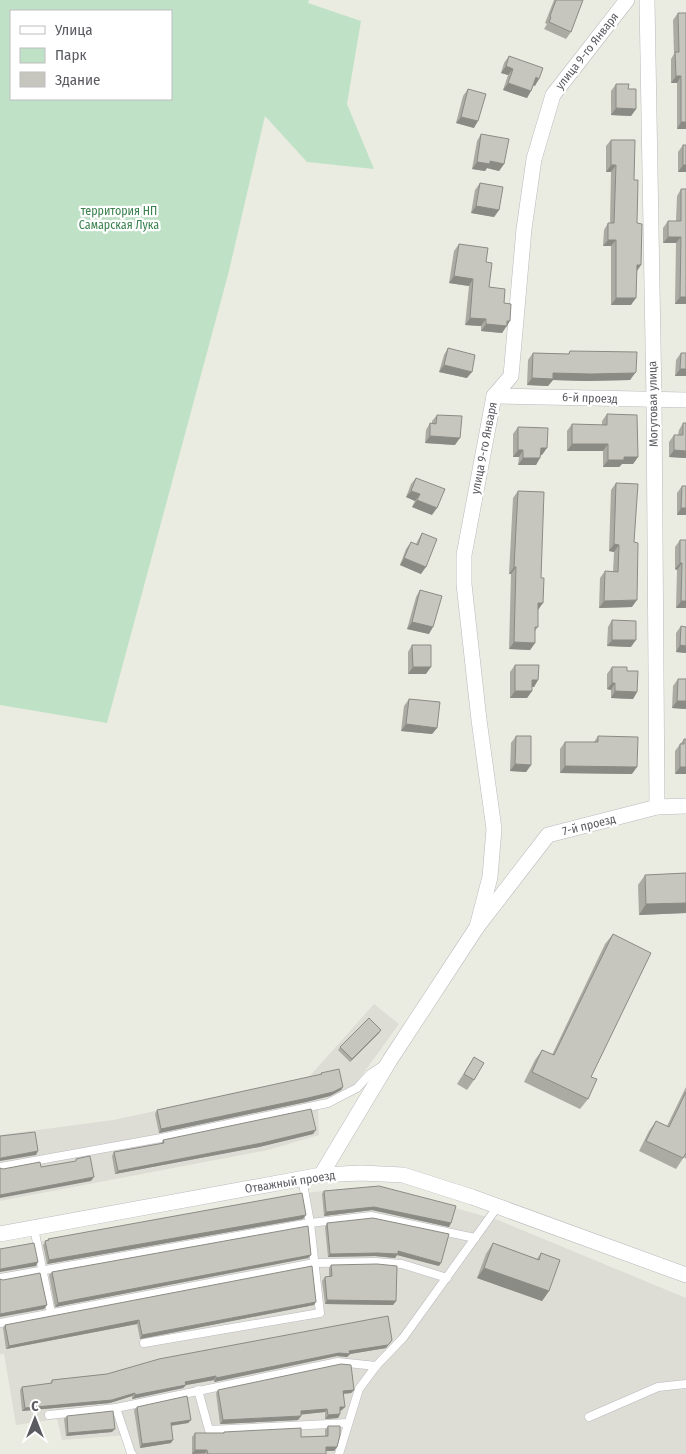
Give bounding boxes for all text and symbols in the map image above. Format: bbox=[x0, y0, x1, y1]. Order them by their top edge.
legend bbox=[10, 10, 172, 100]
street label: улица 9-го Января bbox=[553, 10, 621, 92]
text: Улица bbox=[54, 21, 93, 39]
text: Парк bbox=[55, 46, 86, 64]
text: Здание bbox=[55, 71, 101, 89]
park label: территория НП Самарская Лука bbox=[79, 204, 159, 232]
street label: Могутовая улица bbox=[645, 361, 661, 447]
street label: 6-й проезд bbox=[562, 390, 618, 406]
street label: улица 9-го Января bbox=[468, 401, 500, 495]
street label: 7-й проезд bbox=[561, 812, 617, 838]
street label: Отважный проезд bbox=[244, 1168, 336, 1196]
north arrow bbox=[10, 1394, 60, 1444]
text: С bbox=[31, 1398, 39, 1415]

